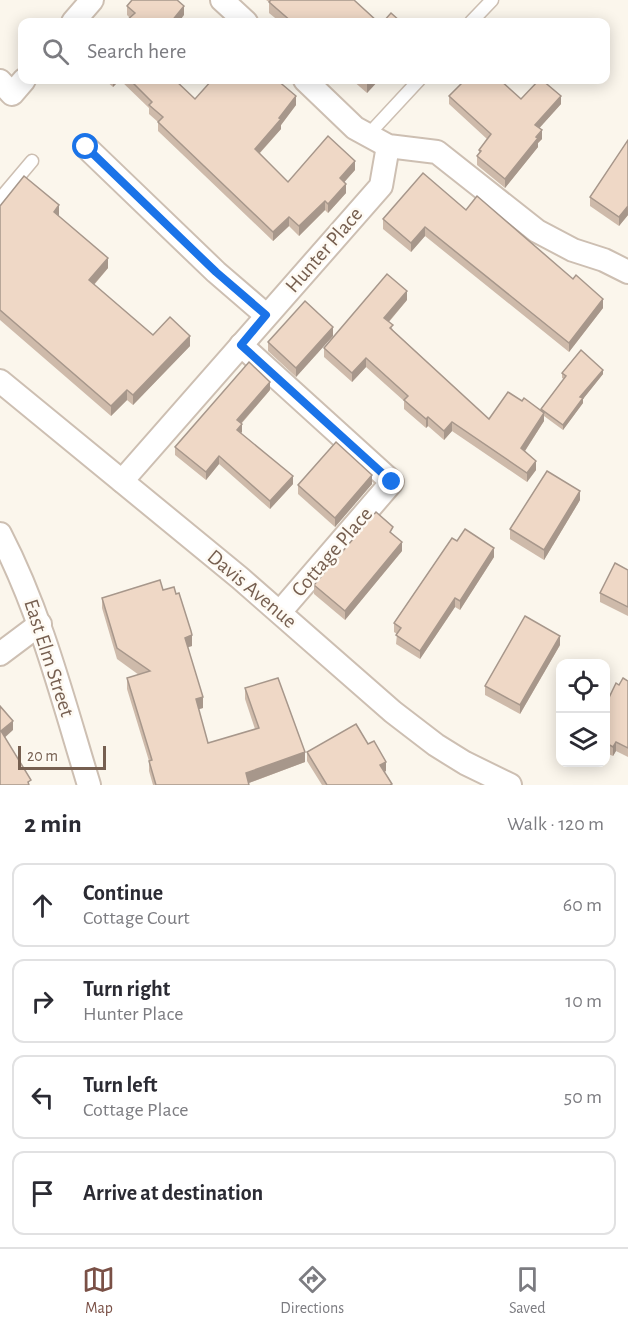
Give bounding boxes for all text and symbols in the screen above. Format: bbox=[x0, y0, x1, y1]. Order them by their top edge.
search box bbox=[18, 18, 610, 84]
icon: search bbox=[39, 35, 72, 68]
text: Search here bbox=[87, 40, 186, 62]
route start bbox=[72, 133, 98, 159]
street label: Hunter Place bbox=[282, 203, 366, 297]
route end bbox=[378, 468, 404, 494]
street label: Cottage Place bbox=[288, 503, 376, 601]
street label: Davis Avenue bbox=[203, 546, 301, 632]
street label: East Elm Street bbox=[20, 597, 78, 720]
map controls bbox=[556, 659, 610, 767]
button: locate bbox=[556, 659, 610, 713]
button: layers bbox=[556, 713, 610, 767]
scale bar bbox=[18, 743, 106, 770]
text: 20 m bbox=[27, 748, 58, 764]
text: 2 min bbox=[24, 811, 82, 837]
text: Walk · 120 m bbox=[507, 814, 604, 834]
text: Continue bbox=[83, 882, 163, 904]
icon: ahead bbox=[26, 889, 59, 922]
text: 60 m bbox=[563, 895, 602, 915]
text: Cottage Court bbox=[83, 908, 190, 928]
text: Turn right bbox=[83, 978, 170, 1000]
icon: right bbox=[26, 985, 59, 1018]
text: 10 m bbox=[565, 991, 602, 1011]
text: Hunter Place bbox=[83, 1004, 183, 1024]
text: Turn left bbox=[83, 1074, 157, 1096]
icon: left bbox=[26, 1081, 59, 1114]
text: 50 m bbox=[564, 1087, 602, 1107]
text: Cottage Place bbox=[83, 1100, 189, 1120]
icon: arrive bbox=[26, 1177, 59, 1210]
text: Arrive at destination bbox=[83, 1182, 263, 1204]
tab: Map bbox=[82, 1263, 115, 1318]
tab: Directions bbox=[280, 1263, 344, 1318]
tab: Saved bbox=[509, 1263, 546, 1318]

